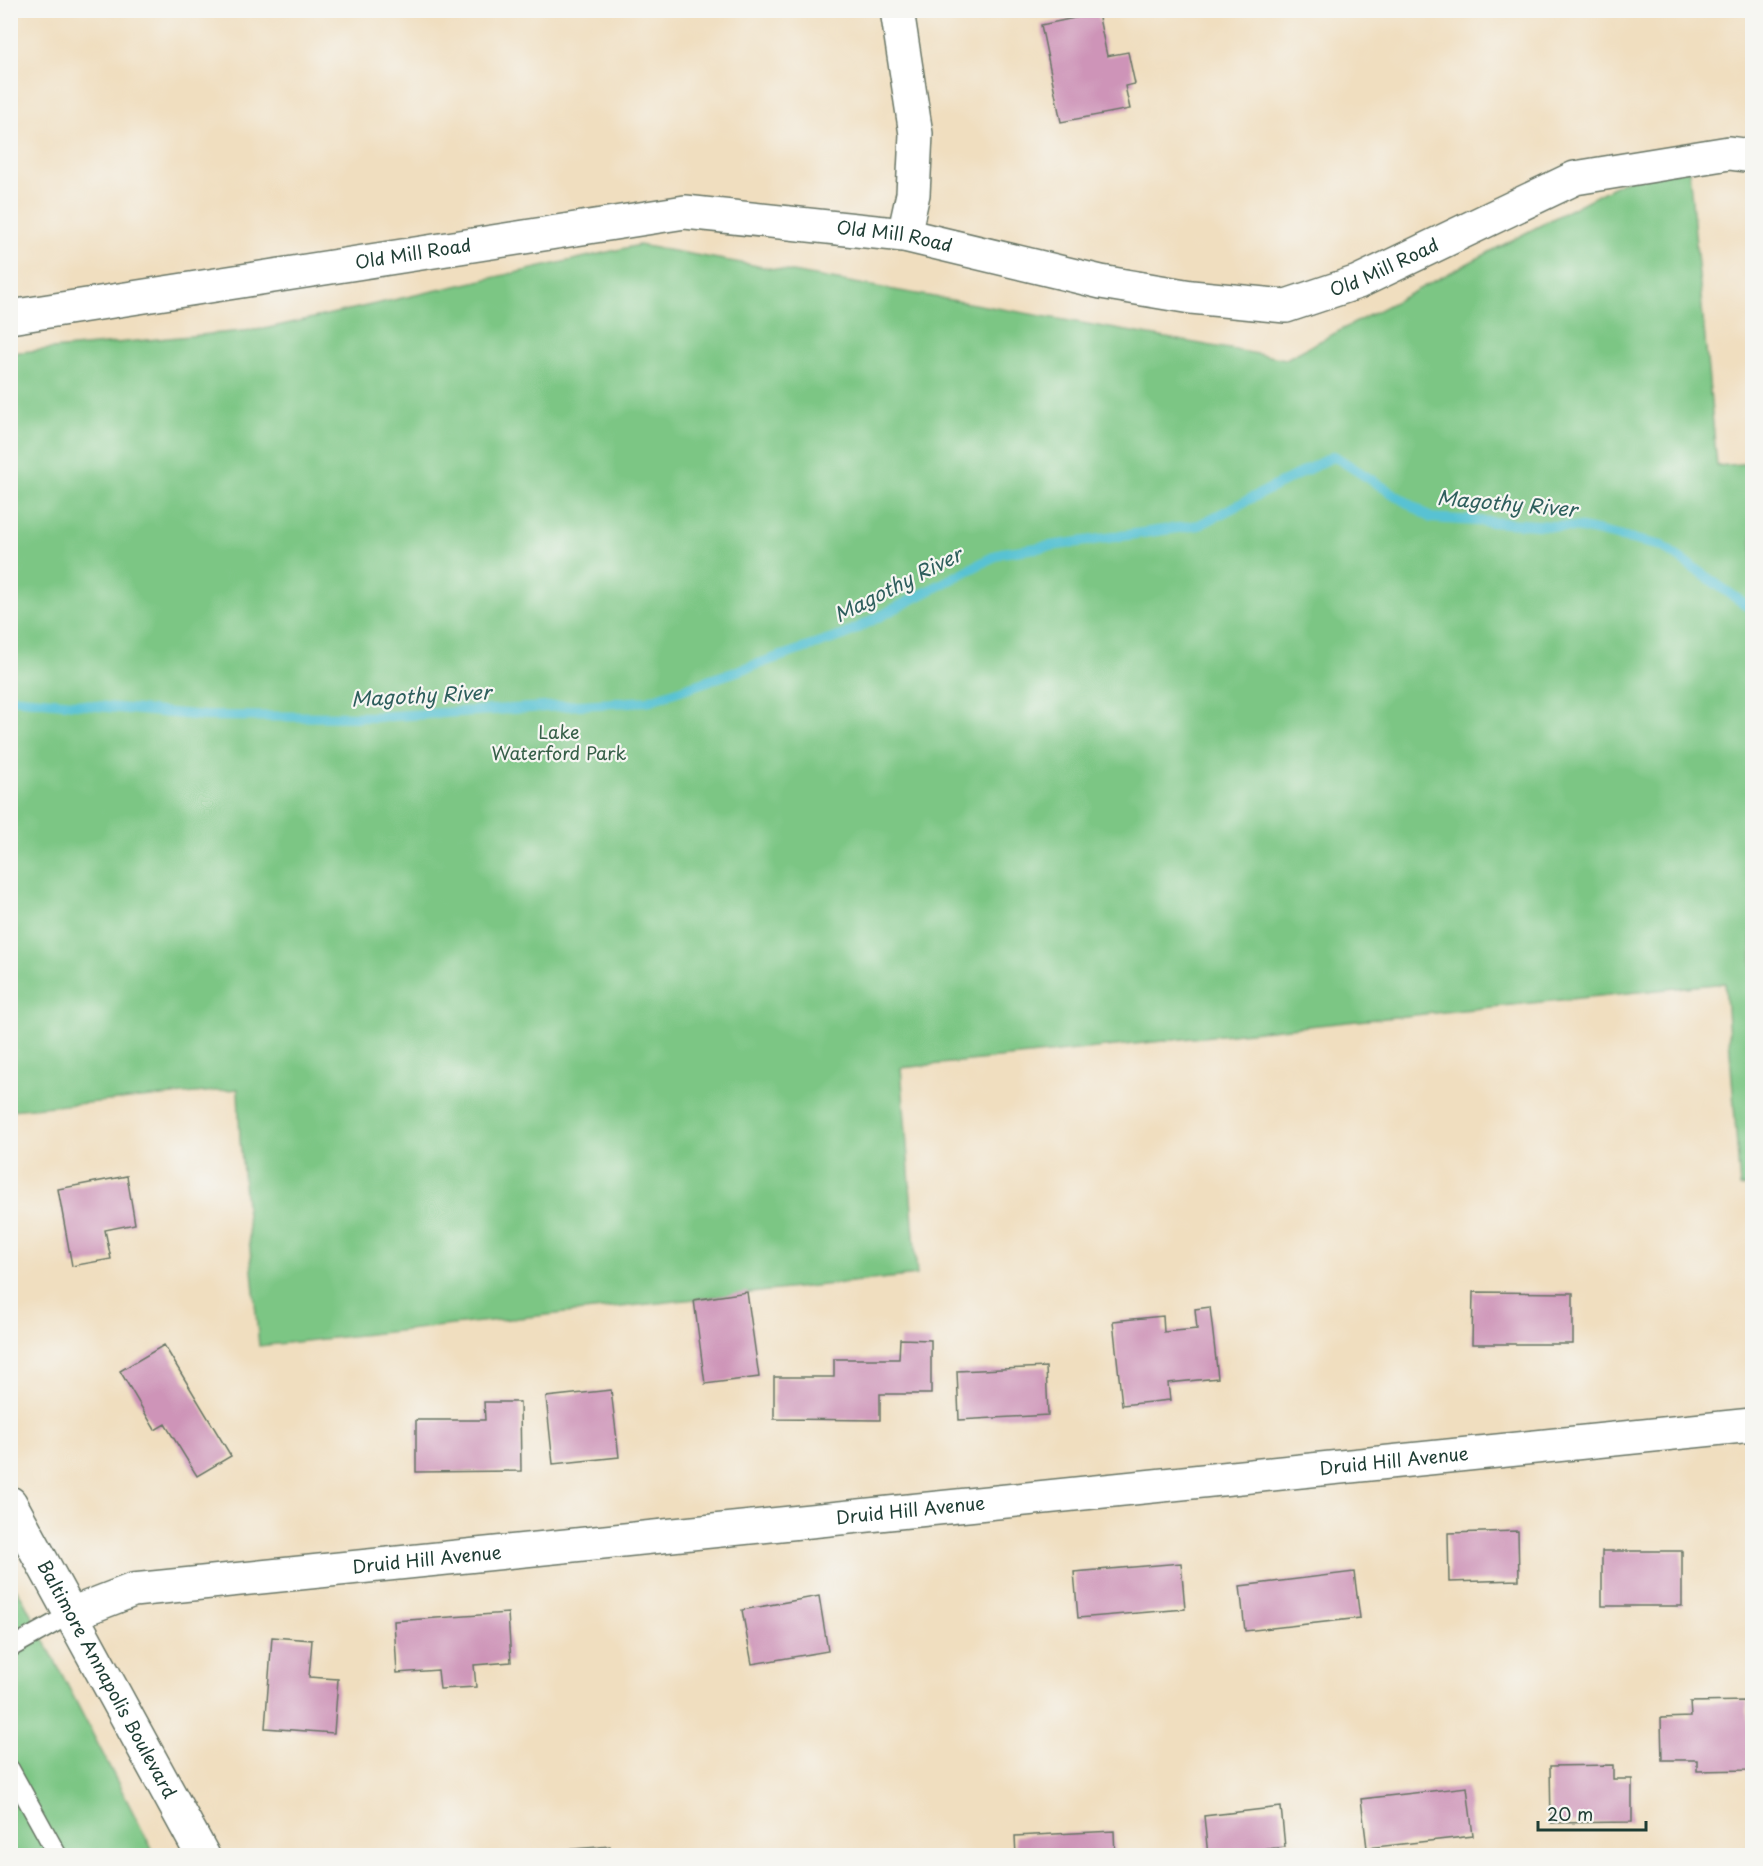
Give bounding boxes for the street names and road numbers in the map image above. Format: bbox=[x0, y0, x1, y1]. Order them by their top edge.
street label: Old Mill Road bbox=[835, 213, 955, 258]
street label: Old Mill Road bbox=[353, 230, 473, 275]
street label: Old Mill Road bbox=[1326, 230, 1443, 303]
street label: Druid Hill Avenue bbox=[1318, 1439, 1470, 1481]
street label: Druid Hill Avenue bbox=[835, 1488, 986, 1530]
street label: Druid Hill Avenue bbox=[351, 1538, 503, 1580]
street label: Baltimore Annapolis Boulevard bbox=[32, 1555, 184, 1803]

